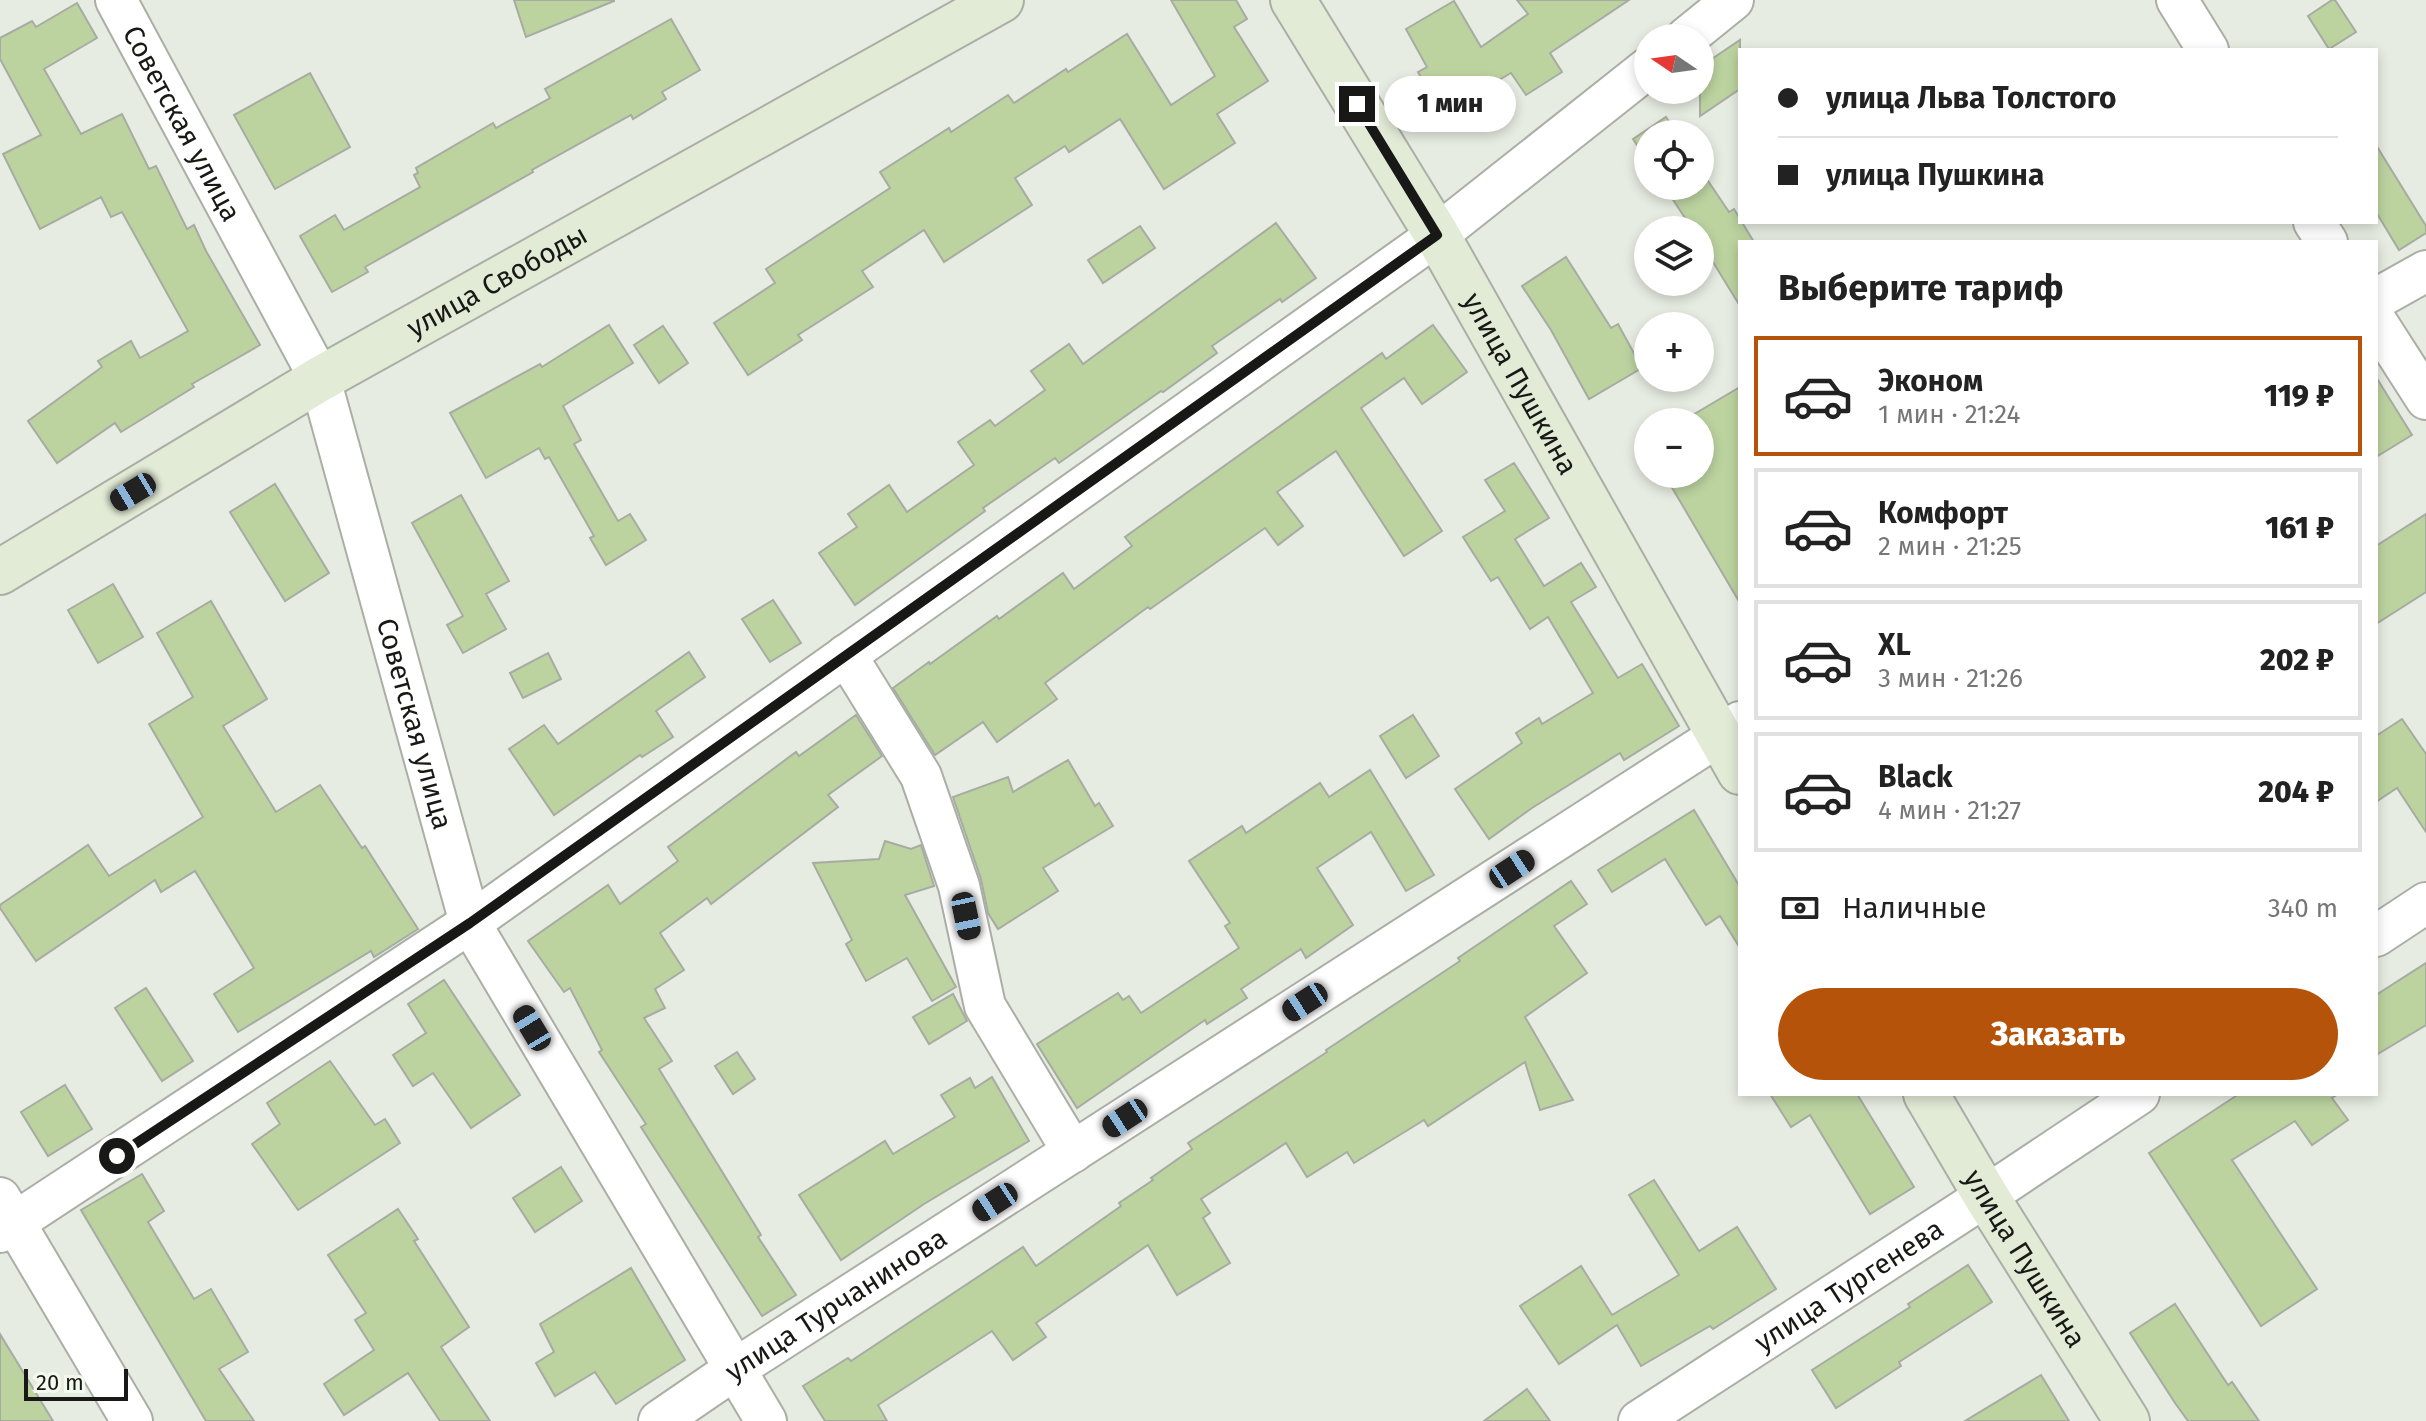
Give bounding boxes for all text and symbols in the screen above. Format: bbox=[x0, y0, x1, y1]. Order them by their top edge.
street label: Советская улица bbox=[116, 20, 248, 227]
north arrow bbox=[1634, 24, 1714, 104]
map controls bbox=[1634, 24, 1714, 488]
callout: 1 мин bbox=[1385, 76, 1517, 132]
text: улица Льва Толстого bbox=[1826, 80, 2116, 116]
route end bbox=[1339, 86, 1375, 122]
text: 1 мин bbox=[1417, 88, 1483, 119]
button: locate bbox=[1634, 120, 1714, 200]
text: улица Пушкина bbox=[1826, 157, 2044, 193]
button: layers bbox=[1634, 216, 1714, 296]
street label: улица Свободы bbox=[401, 218, 593, 344]
text: Выберите тариф bbox=[1778, 266, 2064, 310]
street label: улица Пушкина bbox=[1456, 287, 1585, 480]
button: + bbox=[1634, 312, 1714, 392]
icon: car bbox=[1782, 360, 1854, 432]
text: Эконом bbox=[1878, 363, 1983, 399]
text: 119 ₽ bbox=[2264, 378, 2334, 414]
text: 1 мин · 21:24 bbox=[1878, 399, 2020, 430]
button: − bbox=[1634, 408, 1714, 488]
car bbox=[106, 469, 160, 515]
icon: car bbox=[1782, 492, 1854, 564]
text: Комфорт bbox=[1878, 495, 2008, 531]
text: 161 ₽ bbox=[2265, 510, 2334, 546]
text: 2 мин · 21:25 bbox=[1878, 531, 2022, 562]
street label: Советская улица bbox=[370, 615, 459, 833]
icon: car bbox=[1782, 624, 1854, 696]
text: XL bbox=[1878, 627, 1911, 663]
text: 202 ₽ bbox=[2260, 642, 2334, 678]
text: 3 мин · 21:26 bbox=[1878, 663, 2023, 694]
icon: car bbox=[1782, 756, 1854, 828]
text: Black bbox=[1878, 759, 1953, 795]
text: 204 ₽ bbox=[2258, 774, 2334, 810]
text: 4 мин · 21:27 bbox=[1878, 795, 2021, 826]
car bbox=[1485, 846, 1539, 892]
icon: cash bbox=[1778, 886, 1822, 930]
car bbox=[949, 890, 983, 942]
text: Наличные bbox=[1842, 890, 1987, 926]
text: 340 m bbox=[2268, 893, 2338, 924]
car bbox=[1278, 979, 1332, 1025]
button: Заказать bbox=[1778, 988, 2338, 1080]
car bbox=[509, 1001, 555, 1055]
car bbox=[1098, 1095, 1152, 1141]
route start bbox=[99, 1138, 135, 1174]
street label: улица Пушкина bbox=[1957, 1164, 2093, 1354]
car bbox=[968, 1179, 1022, 1225]
street label: улица Тургенева bbox=[1748, 1212, 1950, 1359]
street label: улица Турчанинова bbox=[719, 1221, 953, 1388]
scale bar bbox=[24, 1365, 128, 1401]
text: 20 m bbox=[36, 1369, 84, 1396]

